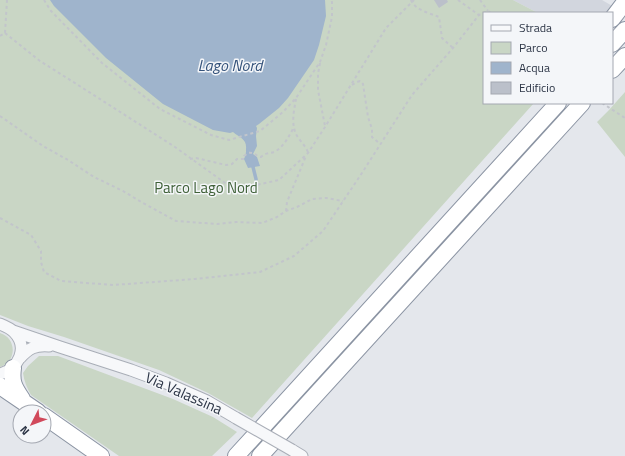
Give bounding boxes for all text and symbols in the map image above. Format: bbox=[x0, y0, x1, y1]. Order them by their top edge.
legend bbox=[483, 12, 613, 104]
text: Strada bbox=[519, 18, 552, 37]
text: Parco bbox=[519, 38, 548, 57]
water label: Lago Nord bbox=[198, 53, 264, 77]
text: Acqua bbox=[519, 58, 550, 77]
text: Edificio bbox=[519, 78, 555, 97]
park label: Parco Lago Nord bbox=[154, 176, 258, 199]
street label: Via Valassina bbox=[142, 366, 227, 420]
north arrow bbox=[12, 404, 52, 444]
text: N bbox=[16, 423, 33, 439]

